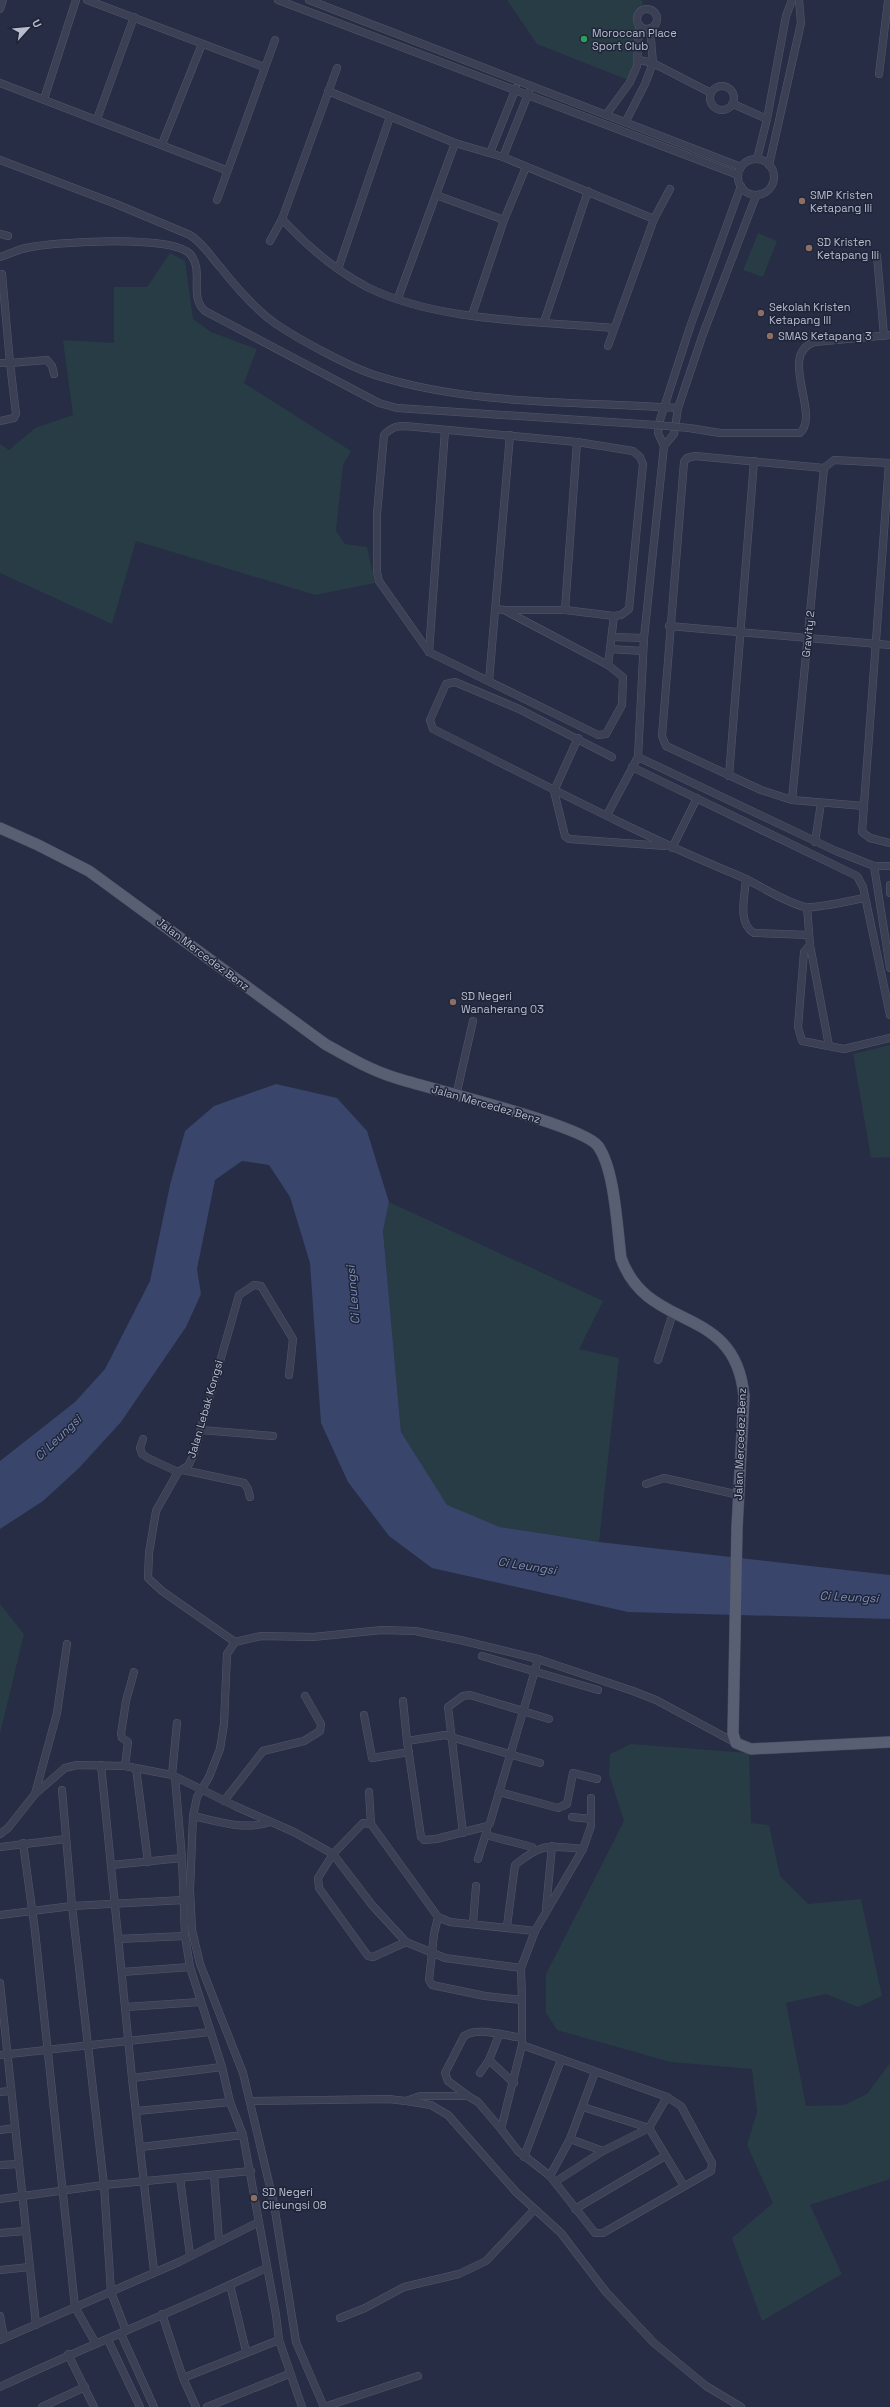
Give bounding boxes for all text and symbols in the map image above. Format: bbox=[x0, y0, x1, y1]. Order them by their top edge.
north arrow bbox=[8, 8, 48, 48]
text: U bbox=[29, 17, 45, 30]
place label: Moroccan Place Sport Club bbox=[592, 26, 677, 53]
marker: Moroccan Place Sport Club bbox=[579, 34, 589, 44]
place label: SMP Kristen Ketapang IIi bbox=[810, 188, 873, 215]
marker: SMP Kristen Ketapang IIi bbox=[797, 196, 807, 206]
place label: SD Kristen Ketapang IIi bbox=[817, 235, 880, 262]
marker: SD Kristen Ketapang IIi bbox=[804, 243, 814, 253]
place label: Sekolah Kristen Ketapang III bbox=[769, 300, 851, 327]
marker: Sekolah Kristen Ketapang III bbox=[756, 308, 766, 318]
place label: SMAS Ketapang 3 bbox=[778, 329, 872, 343]
marker: SMAS Ketapang 3 bbox=[765, 331, 775, 341]
street label: Gravity 2 bbox=[799, 609, 817, 658]
street label: Jalan Mercedez Benz bbox=[154, 915, 252, 994]
place label: SD Negeri Wanaherang 03 bbox=[461, 989, 544, 1016]
marker: SD Negeri Wanaherang 03 bbox=[448, 997, 458, 1007]
street label: Jalan Mercedez Benz bbox=[430, 1082, 542, 1126]
water label: Ci Leungsi bbox=[342, 1263, 364, 1325]
street label: Jalan Lebak Kongsi bbox=[184, 1358, 226, 1460]
street label: Jalan Mercedez Benz bbox=[731, 1387, 749, 1500]
water label: Ci Leungsi bbox=[31, 1410, 86, 1464]
water label: Ci Leungsi bbox=[497, 1553, 559, 1579]
water label: Ci Leungsi bbox=[819, 1587, 881, 1607]
place label: SD Negeri Cileungsi 08 bbox=[262, 2185, 327, 2212]
marker: SD Negeri Cileungsi 08 bbox=[249, 2193, 259, 2203]

